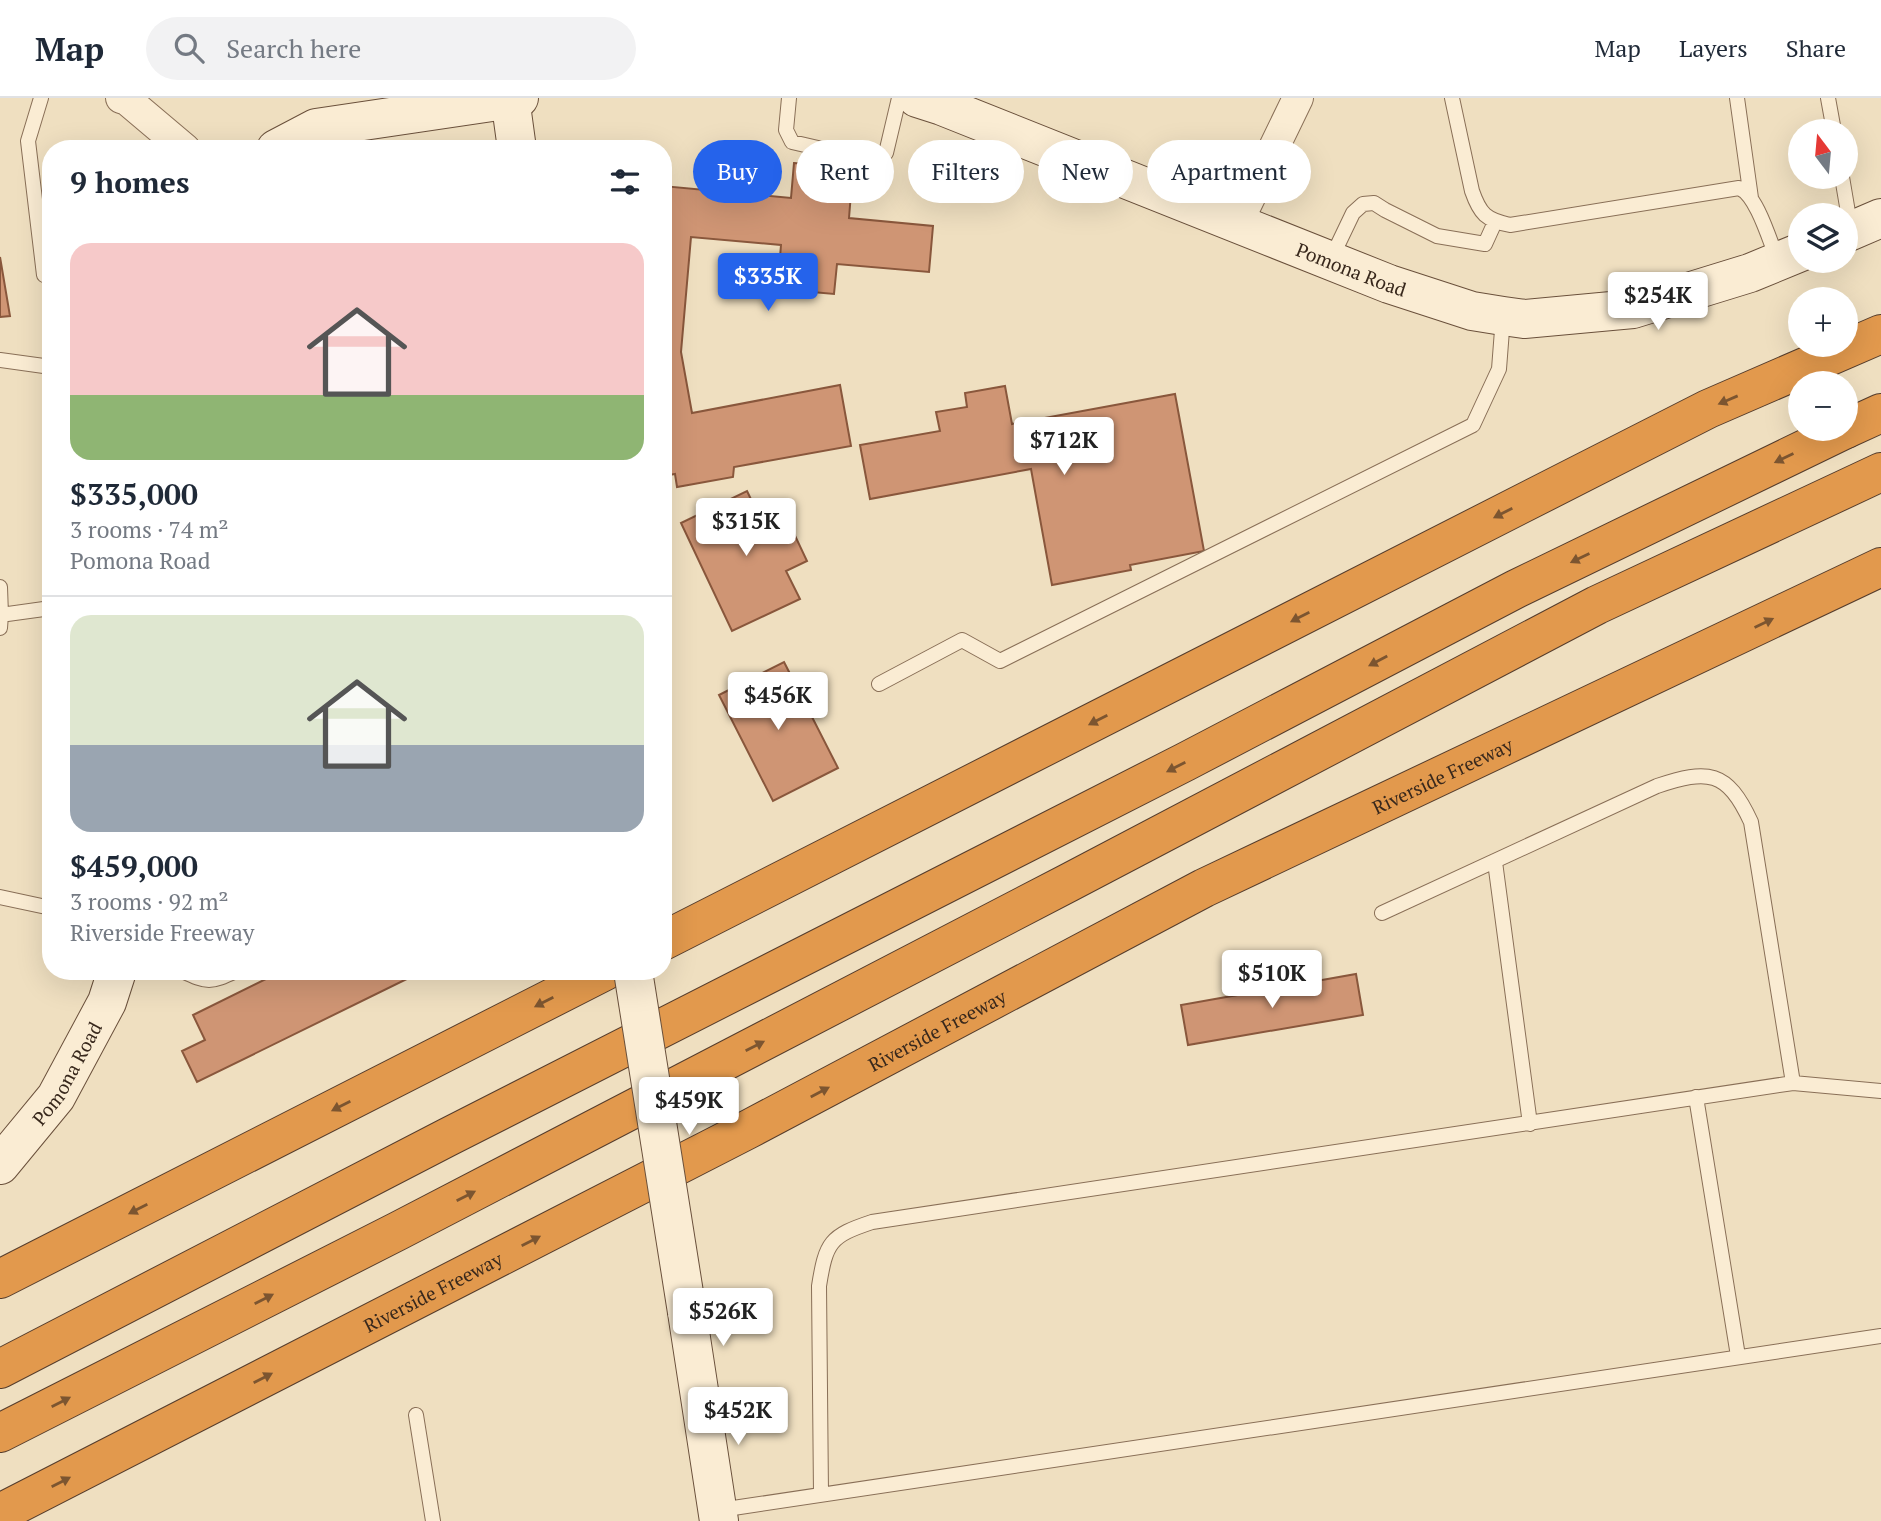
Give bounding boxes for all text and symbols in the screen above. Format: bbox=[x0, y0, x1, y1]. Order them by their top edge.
search box bbox=[146, 17, 636, 80]
text: Map bbox=[35, 27, 104, 70]
icon: search bbox=[170, 29, 208, 67]
text: Search here bbox=[226, 31, 361, 65]
text: Map bbox=[1594, 32, 1641, 64]
text: Layers bbox=[1679, 32, 1748, 64]
text: Share bbox=[1786, 32, 1846, 64]
north arrow bbox=[1788, 119, 1858, 189]
map controls bbox=[1788, 119, 1858, 441]
chip: Buy bbox=[693, 140, 782, 203]
chip: Rent bbox=[796, 140, 894, 203]
chip: Filters bbox=[908, 140, 1024, 203]
chip: New bbox=[1038, 140, 1133, 203]
chip: Apartment bbox=[1147, 140, 1311, 203]
text: 9 homes bbox=[70, 162, 189, 202]
icon: filters bbox=[606, 163, 644, 201]
button: layers bbox=[1788, 203, 1858, 273]
street label: Pomona Road bbox=[1293, 236, 1410, 302]
pin: $335K bbox=[719, 254, 817, 313]
text: $335K bbox=[734, 260, 802, 291]
pin: $254K bbox=[1609, 272, 1707, 332]
text: $254K bbox=[1624, 279, 1692, 310]
button: + bbox=[1788, 287, 1858, 357]
icon: home bbox=[294, 289, 420, 415]
button: − bbox=[1788, 371, 1858, 441]
one-way arrow bbox=[1718, 395, 1739, 406]
pin: $712K bbox=[1015, 418, 1113, 477]
text: $712K bbox=[1030, 424, 1098, 455]
one-way arrow bbox=[1774, 452, 1794, 463]
text: $335,000 bbox=[70, 474, 198, 514]
pin: $315K bbox=[697, 498, 795, 558]
text: $315K bbox=[712, 505, 780, 536]
one-way arrow bbox=[1493, 508, 1513, 519]
text: 3 rooms · 74 m² bbox=[70, 514, 229, 545]
text: Pomona Road bbox=[70, 545, 210, 576]
one-way arrow bbox=[1570, 552, 1590, 563]
one-way arrow bbox=[1290, 610, 1310, 622]
one-way arrow bbox=[1754, 617, 1774, 628]
one-way arrow bbox=[1367, 655, 1387, 667]
icon: home bbox=[294, 661, 420, 787]
pin: $456K bbox=[729, 672, 827, 732]
text: $456K bbox=[744, 679, 812, 710]
one-way arrow bbox=[1088, 714, 1108, 725]
street label: Riverside Freeway bbox=[1368, 731, 1517, 819]
one-way arrow bbox=[1166, 761, 1186, 772]
text: $459,000 bbox=[70, 846, 198, 886]
text: 3 rooms · 92 m² bbox=[70, 886, 229, 917]
text: Riverside Freeway bbox=[70, 917, 254, 948]
pin: $510K bbox=[1223, 950, 1321, 1010]
text: $510K bbox=[1238, 957, 1306, 988]
street label: Riverside Freeway bbox=[863, 983, 1010, 1076]
one-way arrow bbox=[534, 997, 554, 1008]
street label: Pomona Road bbox=[26, 1017, 107, 1130]
one-way arrow bbox=[745, 1040, 765, 1051]
pin: $459K bbox=[640, 1077, 738, 1137]
text: $459K bbox=[655, 1084, 723, 1115]
one-way arrow bbox=[810, 1086, 830, 1097]
one-way arrow bbox=[331, 1100, 351, 1111]
one-way arrow bbox=[456, 1190, 476, 1201]
one-way arrow bbox=[128, 1202, 148, 1214]
one-way arrow bbox=[521, 1235, 541, 1247]
street label: Riverside Freeway bbox=[359, 1245, 506, 1337]
pin: $526K bbox=[674, 1288, 772, 1348]
one-way arrow bbox=[254, 1294, 274, 1305]
text: $526K bbox=[689, 1295, 757, 1326]
one-way arrow bbox=[253, 1373, 273, 1384]
pin: $452K bbox=[689, 1388, 787, 1447]
text: $452K bbox=[704, 1394, 772, 1425]
one-way arrow bbox=[51, 1397, 71, 1408]
one-way arrow bbox=[51, 1477, 71, 1488]

